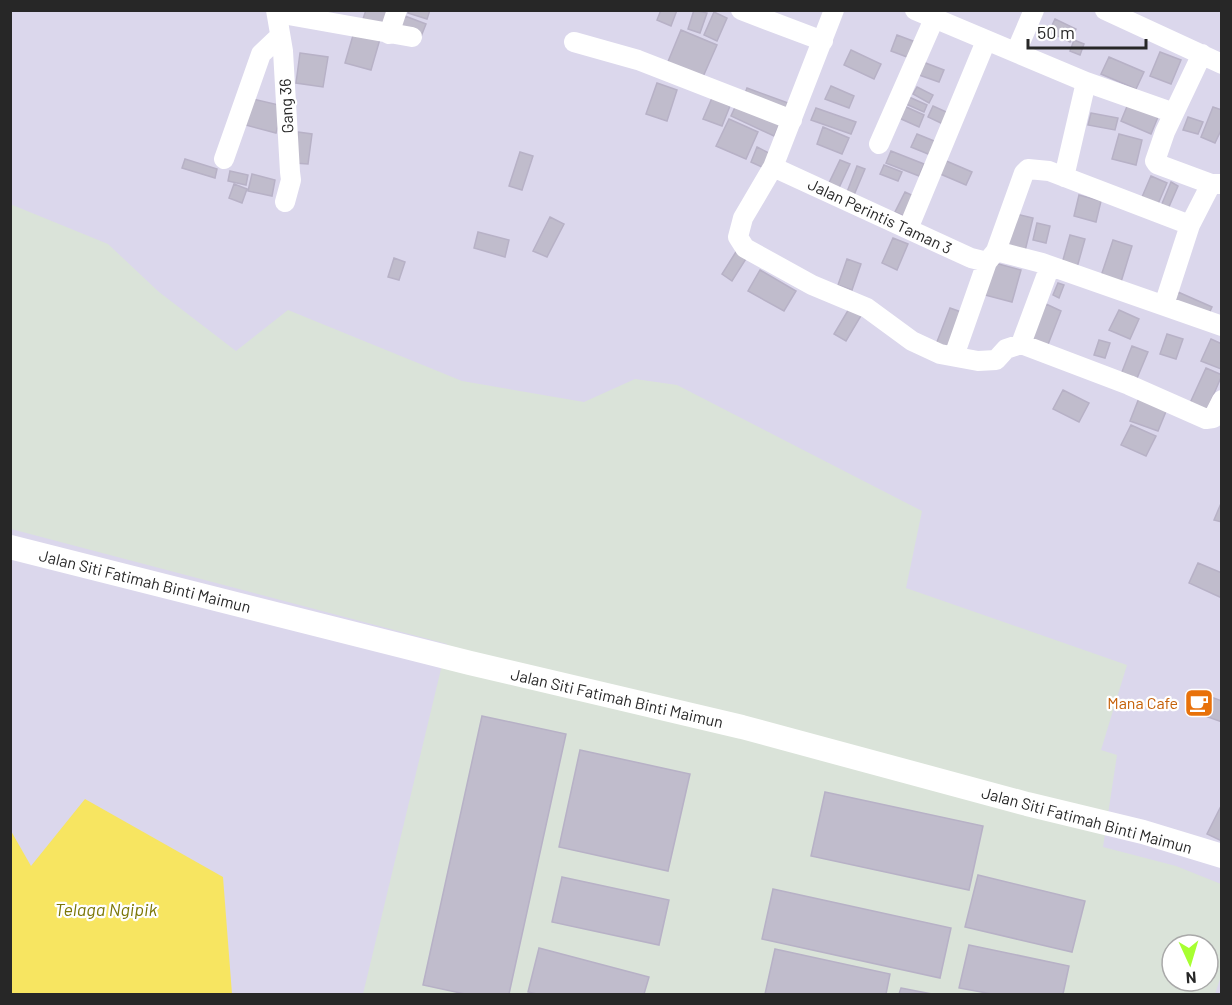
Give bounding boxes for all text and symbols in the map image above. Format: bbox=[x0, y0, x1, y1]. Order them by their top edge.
scale bar bbox=[1028, 12, 1146, 50]
text: 50 m bbox=[1037, 21, 1075, 43]
street label: Gang 36 bbox=[275, 78, 296, 134]
street label: Jalan Perintis Taman 3 bbox=[805, 174, 955, 257]
street label: Jalan Siti Fatimah Binti Maimun bbox=[37, 545, 253, 616]
street label: Jalan Siti Fatimah Binti Maimun bbox=[509, 664, 725, 731]
cafe icon: Mana Cafe bbox=[1183, 687, 1215, 719]
place label: Mana Cafe bbox=[1107, 693, 1178, 712]
street label: Jalan Siti Fatimah Binti Maimun bbox=[980, 782, 1195, 857]
water label: Telaga Ngipik bbox=[55, 898, 157, 920]
north arrow bbox=[1160, 933, 1220, 993]
text: N bbox=[1185, 969, 1197, 988]

